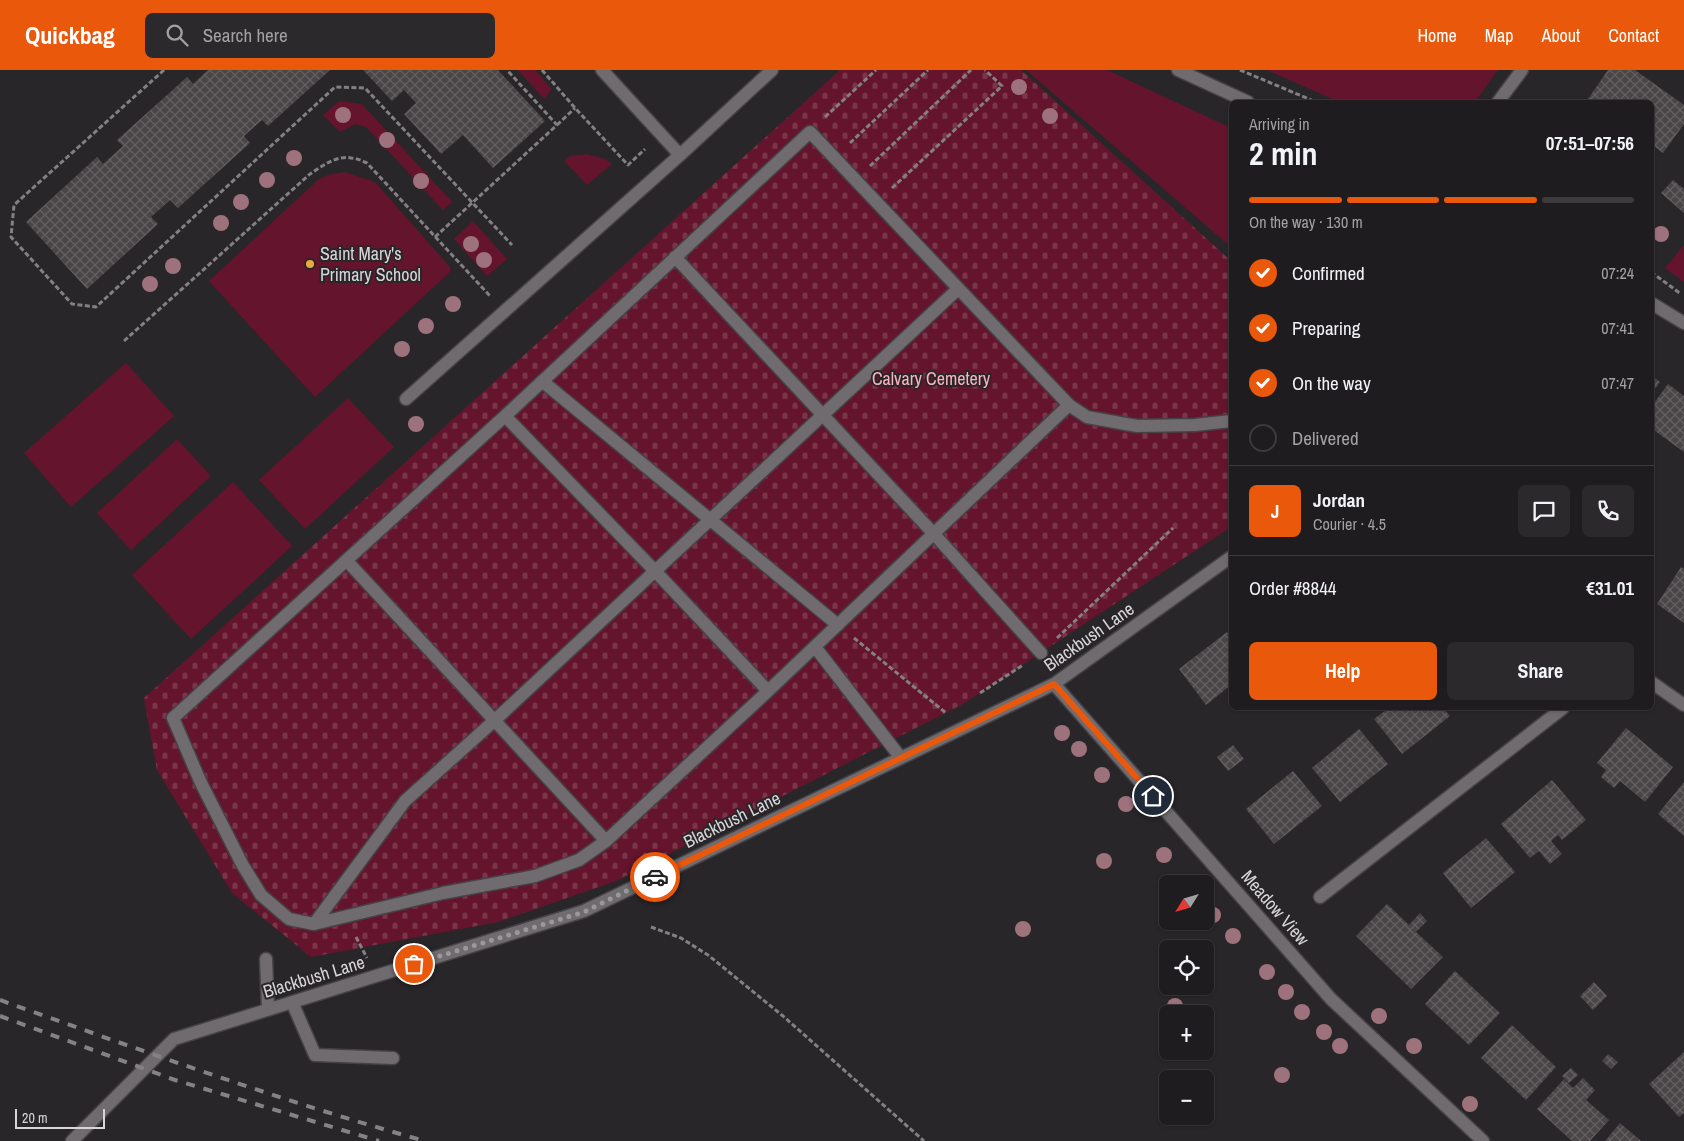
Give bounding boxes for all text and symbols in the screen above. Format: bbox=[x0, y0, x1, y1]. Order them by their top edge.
search box bbox=[145, 13, 495, 58]
text: Quickbag bbox=[25, 19, 115, 51]
icon: search bbox=[163, 21, 191, 49]
text: Search here bbox=[203, 22, 288, 48]
text: Home bbox=[1417, 23, 1457, 48]
text: Map bbox=[1485, 23, 1514, 48]
text: About bbox=[1542, 23, 1580, 48]
text: Contact bbox=[1608, 23, 1659, 48]
text: Arriving in bbox=[1249, 113, 1310, 135]
text: 07:51–07:56 bbox=[1546, 130, 1634, 156]
text: 2 min bbox=[1249, 132, 1318, 175]
text: On the way · 130 m bbox=[1249, 211, 1363, 233]
place label: Saint Mary's Primary School bbox=[320, 241, 421, 287]
marker: Saint Mary's Primary School bbox=[304, 258, 316, 270]
icon: check bbox=[1249, 259, 1277, 287]
text: Confirmed bbox=[1292, 260, 1365, 286]
text: 07:24 bbox=[1601, 262, 1634, 284]
icon: check bbox=[1249, 314, 1277, 342]
text: Preparing bbox=[1292, 315, 1360, 341]
text: 07:41 bbox=[1601, 317, 1634, 339]
park label: Calvary Cemetery bbox=[872, 366, 991, 391]
icon: check bbox=[1249, 369, 1277, 397]
text: On the way bbox=[1292, 370, 1371, 396]
text: 07:47 bbox=[1601, 372, 1634, 394]
text: Delivered bbox=[1292, 425, 1359, 451]
button: chat bbox=[1518, 485, 1570, 537]
button: phone bbox=[1582, 485, 1634, 537]
text: Jordan bbox=[1313, 487, 1365, 513]
text: J bbox=[1271, 498, 1279, 524]
text: Courier · 4.5 bbox=[1313, 513, 1386, 535]
text: Order #8844 bbox=[1249, 575, 1336, 601]
text: €31.01 bbox=[1586, 575, 1634, 601]
street label: Blackbush Lane bbox=[1039, 596, 1139, 677]
button: Help bbox=[1249, 642, 1437, 700]
button: Share bbox=[1447, 642, 1634, 700]
pin bbox=[1132, 775, 1174, 817]
icon: home bbox=[1139, 782, 1167, 810]
street label: Blackbush Lane bbox=[679, 785, 784, 854]
courier bbox=[630, 852, 680, 902]
icon: car bbox=[641, 863, 669, 891]
street label: Meadow View bbox=[1236, 865, 1315, 951]
north arrow bbox=[1159, 875, 1214, 930]
map controls bbox=[1159, 875, 1214, 1125]
button: locate bbox=[1159, 940, 1214, 995]
pin bbox=[393, 943, 435, 985]
street label: Blackbush Lane bbox=[260, 949, 368, 1004]
icon: bag bbox=[400, 950, 428, 978]
button: + bbox=[1159, 1005, 1214, 1060]
button: − bbox=[1159, 1070, 1214, 1125]
scale bar bbox=[15, 1106, 105, 1129]
text: 20 m bbox=[22, 1109, 48, 1127]

